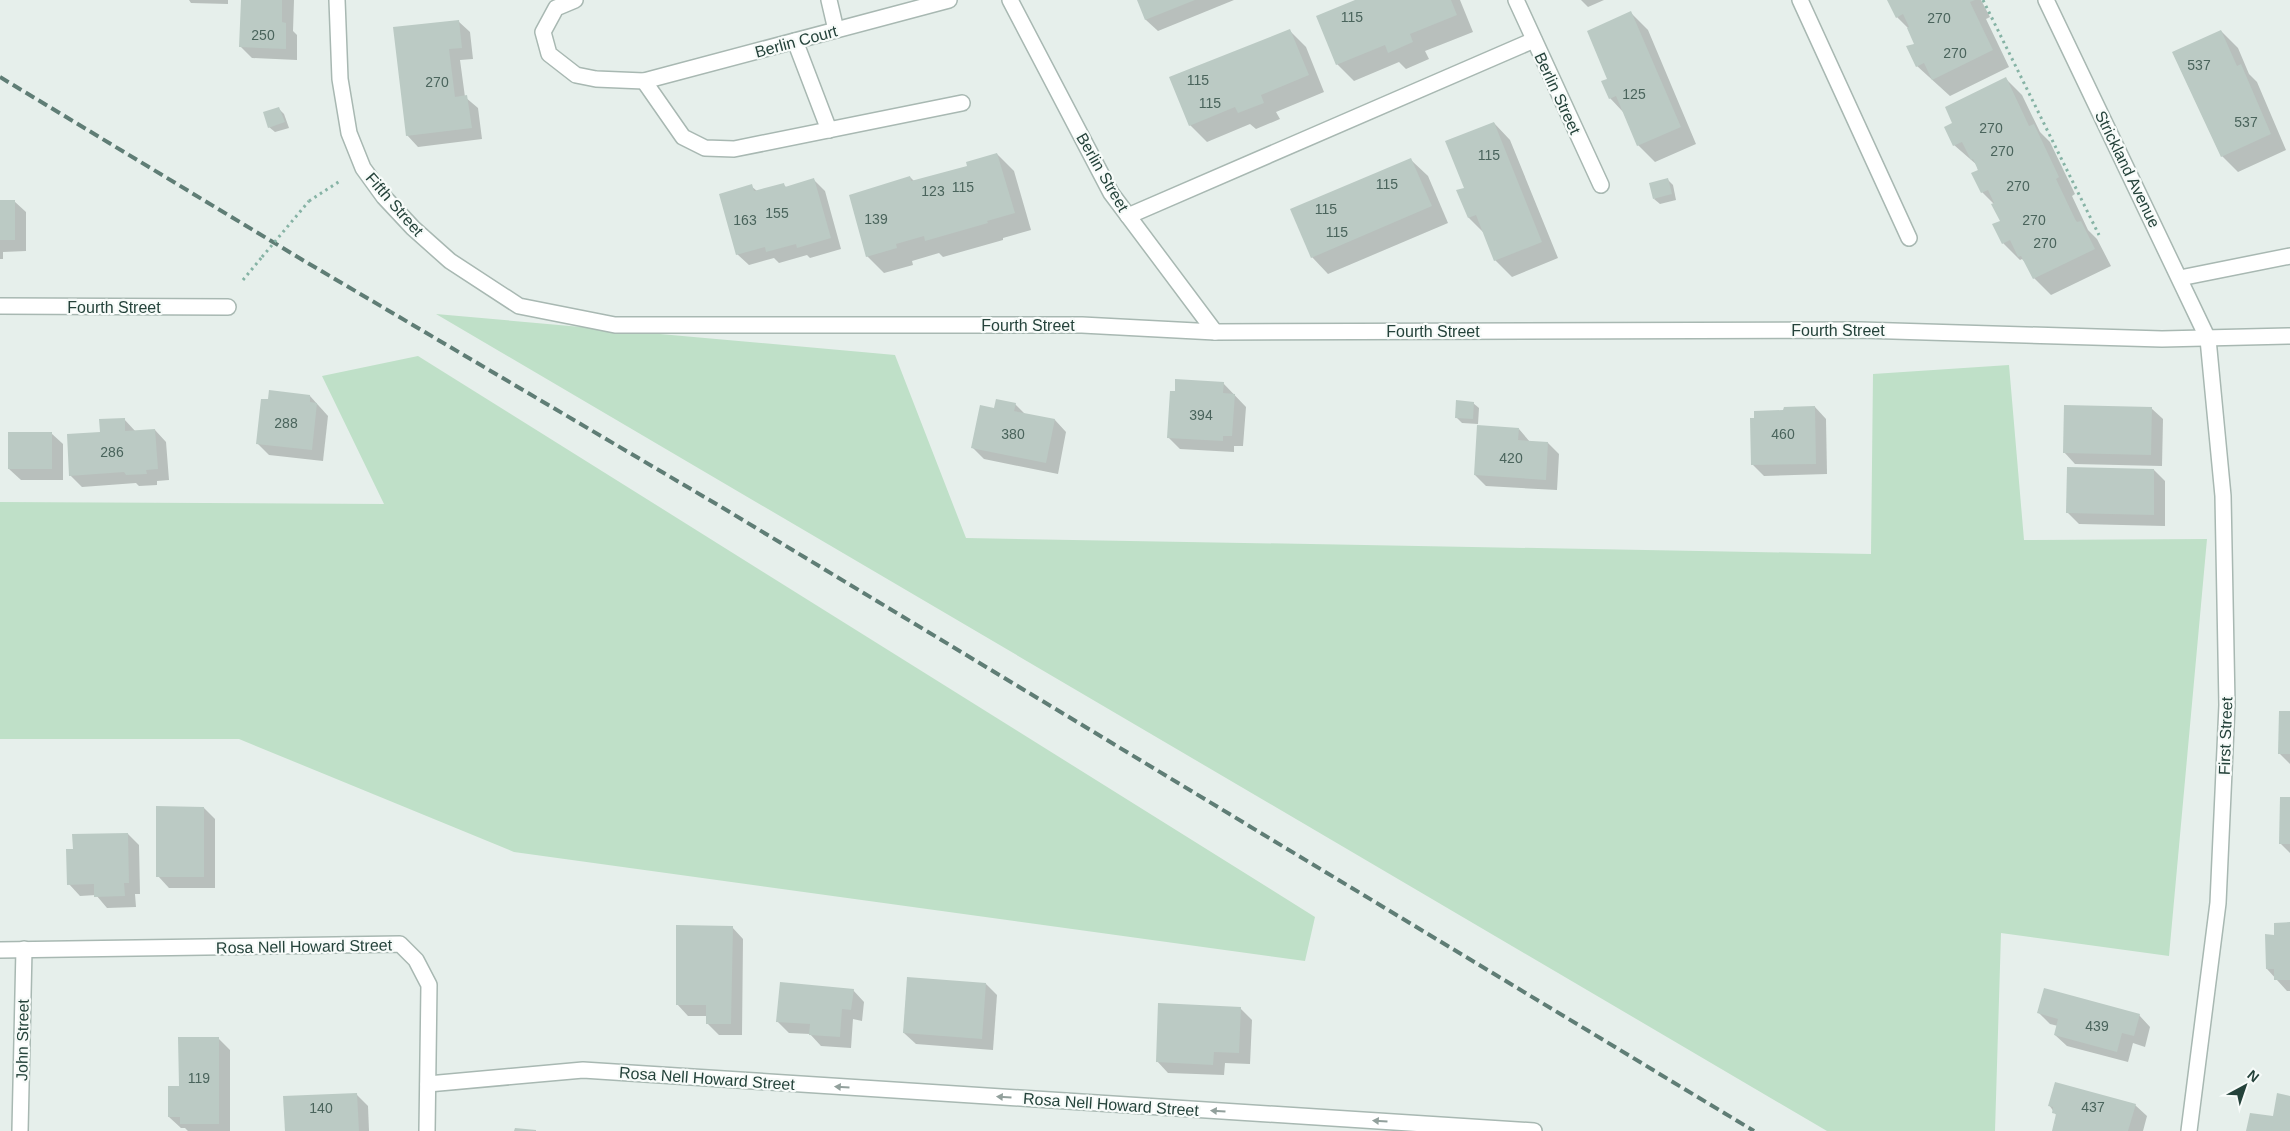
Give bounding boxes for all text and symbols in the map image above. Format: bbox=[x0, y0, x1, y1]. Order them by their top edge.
house number: 115 bbox=[1341, 9, 1363, 25]
house number: 270 bbox=[1927, 10, 1951, 26]
street label: Berlin Court bbox=[753, 22, 840, 61]
house number: 250 bbox=[251, 27, 275, 43]
house number: 270 bbox=[1943, 45, 1967, 61]
street label: Berlin Street bbox=[1531, 50, 1584, 137]
house number: 537 bbox=[2187, 57, 2211, 73]
house number: 115 bbox=[1187, 72, 1209, 88]
house number: 270 bbox=[425, 74, 449, 90]
house number: 125 bbox=[1622, 86, 1646, 102]
house number: 115 bbox=[1199, 95, 1221, 111]
street label: Strickland Avenue bbox=[2092, 108, 2163, 230]
house number: 537 bbox=[2234, 114, 2258, 130]
house number: 270 bbox=[1979, 120, 2003, 136]
street label: Berlin Street bbox=[1073, 130, 1132, 215]
house number: 270 bbox=[1990, 143, 2014, 159]
house number: 115 bbox=[1478, 147, 1500, 163]
street label: Fifth Street bbox=[363, 169, 427, 240]
house number: 115 bbox=[1376, 176, 1398, 192]
house number: 270 bbox=[2006, 178, 2030, 194]
house number: 115 bbox=[952, 179, 974, 195]
house number: 123 bbox=[921, 183, 945, 199]
house number: 115 bbox=[1315, 201, 1337, 217]
house number: 155 bbox=[765, 205, 789, 221]
house number: 139 bbox=[864, 211, 888, 227]
house number: 163 bbox=[733, 212, 757, 228]
house number: 270 bbox=[2022, 212, 2046, 228]
house number: 115 bbox=[1326, 224, 1348, 240]
house number: 270 bbox=[2033, 235, 2057, 251]
street label: Fourth Street bbox=[67, 299, 161, 316]
street label: Fourth Street bbox=[981, 317, 1075, 334]
street label: Fourth Street bbox=[1791, 322, 1885, 339]
street label: Fourth Street bbox=[1386, 323, 1480, 340]
house number: 394 bbox=[1189, 407, 1213, 423]
house number: 288 bbox=[274, 415, 298, 431]
house number: 380 bbox=[1001, 426, 1025, 442]
house number: 460 bbox=[1771, 426, 1795, 442]
house number: 286 bbox=[100, 444, 124, 460]
house number: 420 bbox=[1499, 450, 1523, 466]
street label: First Street bbox=[2216, 696, 2235, 775]
street label: Rosa Nell Howard Street bbox=[216, 936, 393, 957]
street label: John Street bbox=[13, 998, 32, 1081]
house number: 439 bbox=[2085, 1018, 2109, 1034]
north arrow bbox=[2220, 1061, 2270, 1111]
street label: Rosa Nell Howard Street bbox=[619, 1064, 796, 1093]
text: N bbox=[2244, 1067, 2262, 1085]
house number: 119 bbox=[188, 1070, 210, 1086]
one-way arrow bbox=[833, 1082, 849, 1090]
street label: Rosa Nell Howard Street bbox=[1023, 1090, 1200, 1119]
one-way arrow bbox=[995, 1092, 1011, 1100]
house number: 437 bbox=[2081, 1099, 2105, 1115]
house number: 140 bbox=[309, 1100, 333, 1116]
one-way arrow bbox=[1210, 1106, 1226, 1114]
one-way arrow bbox=[1372, 1116, 1388, 1124]

